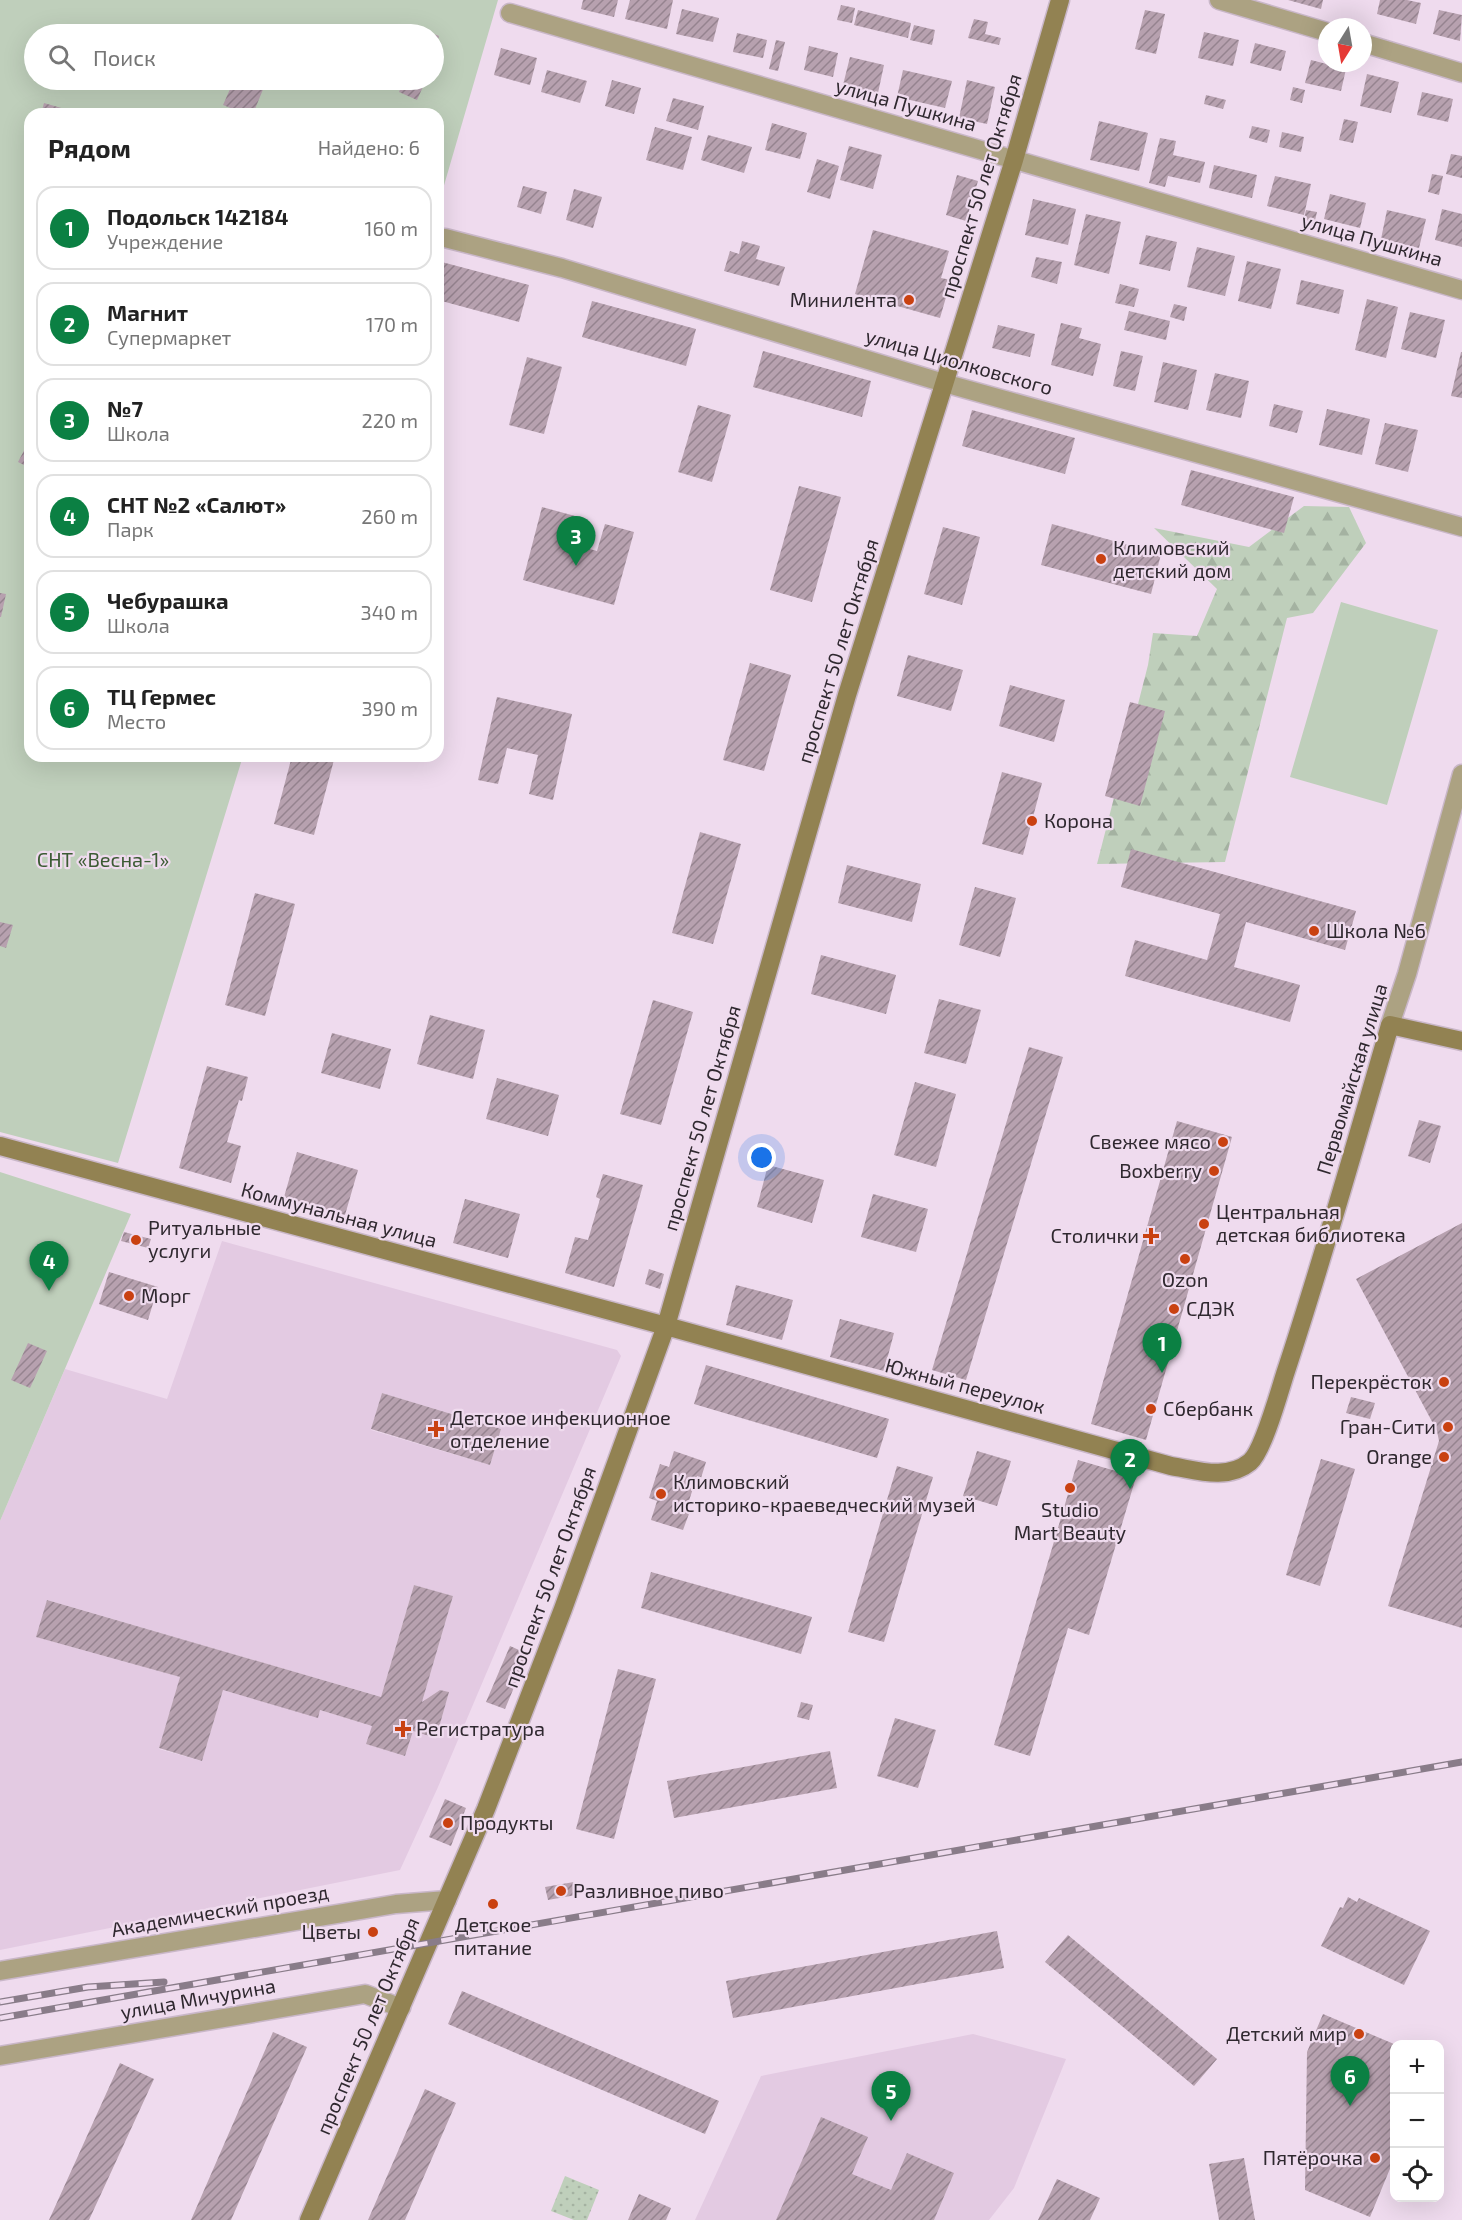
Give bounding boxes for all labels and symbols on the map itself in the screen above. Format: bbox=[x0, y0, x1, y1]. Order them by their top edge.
north arrow bbox=[1318, 18, 1372, 72]
street label: проспект 50 лет Октября bbox=[934, 71, 1026, 301]
street label: улица Пушкина bbox=[833, 72, 980, 137]
street label: улица Пушкина bbox=[1299, 207, 1446, 272]
place label: Минилента bbox=[790, 287, 897, 311]
marker: Минилента bbox=[902, 293, 916, 307]
street label: улица Циолковского bbox=[863, 323, 1056, 400]
pin: 3 bbox=[556, 516, 596, 566]
place label: Климовский детский дом bbox=[1113, 535, 1231, 582]
street label: проспект 50 лет Октября bbox=[791, 536, 883, 766]
marker: Климовский детский дом bbox=[1094, 552, 1108, 566]
place label: Корона bbox=[1044, 808, 1113, 832]
marker: Корона bbox=[1025, 814, 1039, 828]
park label: СНТ «Весна-1» bbox=[37, 847, 169, 871]
place label: Школа №6 bbox=[1326, 918, 1426, 942]
marker: Школа №6 bbox=[1307, 924, 1321, 938]
street label: Первомайская улица bbox=[1310, 980, 1393, 1178]
street label: проспект 50 лет Октября bbox=[657, 1002, 745, 1233]
place label: Свежее мясо bbox=[1089, 1129, 1211, 1153]
marker: Свежее мясо bbox=[1216, 1135, 1230, 1149]
your location bbox=[747, 1143, 776, 1172]
place label: Boxberry bbox=[1119, 1158, 1202, 1182]
marker: Boxberry bbox=[1207, 1164, 1221, 1178]
street label: Коммунальная улица bbox=[238, 1176, 440, 1253]
place label: Центральная детская библиотека bbox=[1216, 1199, 1406, 1246]
place label: Ритуальные услуги bbox=[148, 1215, 261, 1263]
marker: Центральная детская библиотека bbox=[1197, 1217, 1211, 1231]
place label: Столички bbox=[1051, 1223, 1139, 1247]
marker: Столички bbox=[1144, 1229, 1158, 1243]
marker: Ритуальные услуги bbox=[129, 1233, 143, 1247]
pin: 4 bbox=[29, 1242, 68, 1291]
marker: Ozon bbox=[1178, 1252, 1192, 1266]
place label: Ozon bbox=[1162, 1267, 1208, 1291]
place label: Морг bbox=[141, 1283, 191, 1307]
marker: Морг bbox=[122, 1289, 136, 1303]
place label: СДЭК bbox=[1186, 1296, 1235, 1320]
marker: СДЭК bbox=[1167, 1302, 1181, 1316]
pin: 1 bbox=[1142, 1324, 1182, 1373]
street label: Южный переулок bbox=[882, 1352, 1048, 1419]
place label: Перекрёсток bbox=[1311, 1369, 1432, 1393]
marker: Перекрёсток bbox=[1437, 1375, 1451, 1389]
place label: Сбербанк bbox=[1163, 1396, 1254, 1420]
marker: Сбербанк bbox=[1144, 1402, 1158, 1416]
place label: Детское инфекционное отделение bbox=[450, 1405, 671, 1452]
place label: Гран-Сити bbox=[1340, 1414, 1436, 1438]
marker: Детское инфекционное отделение bbox=[427, 1420, 445, 1438]
marker: Гран-Сити bbox=[1441, 1420, 1455, 1434]
pin: 2 bbox=[1110, 1440, 1150, 1489]
place label: Orange bbox=[1366, 1444, 1432, 1468]
marker: Orange bbox=[1437, 1450, 1451, 1464]
street label: проспект 50 лет Октября bbox=[498, 1463, 600, 1691]
place label: Климовский историко-краеведческий музей bbox=[673, 1469, 976, 1517]
marker: Studio Mart Beauty bbox=[1063, 1481, 1077, 1495]
marker: Климовский историко-краеведческий музей bbox=[654, 1487, 668, 1501]
place label: Studio Mart Beauty bbox=[1014, 1497, 1127, 1544]
place label: Регистратура bbox=[416, 1716, 545, 1741]
marker: Регистратура bbox=[394, 1720, 412, 1738]
place label: Продукты bbox=[460, 1810, 553, 1835]
marker: Продукты bbox=[441, 1816, 455, 1830]
place label: Разливное пиво bbox=[573, 1878, 724, 1902]
street label: Академический проезд bbox=[109, 1879, 330, 1941]
marker: Разливное пиво bbox=[554, 1884, 568, 1898]
marker: Детское питание bbox=[486, 1897, 500, 1911]
place label: Детское питание bbox=[454, 1912, 532, 1959]
street label: проспект 50 лет Октября bbox=[310, 1913, 424, 2138]
place label: Цветы bbox=[302, 1919, 361, 1943]
marker: Цветы bbox=[366, 1925, 380, 1939]
street label: улица Мичурина bbox=[118, 1973, 277, 2024]
place label: Детский мир bbox=[1226, 2021, 1347, 2045]
marker: Детский мир bbox=[1352, 2027, 1366, 2041]
pin: 6 bbox=[1330, 2056, 1370, 2106]
pin: 5 bbox=[872, 2072, 910, 2121]
place label: Пятёрочка bbox=[1263, 2145, 1363, 2169]
marker: Пятёрочка bbox=[1368, 2151, 1382, 2165]

